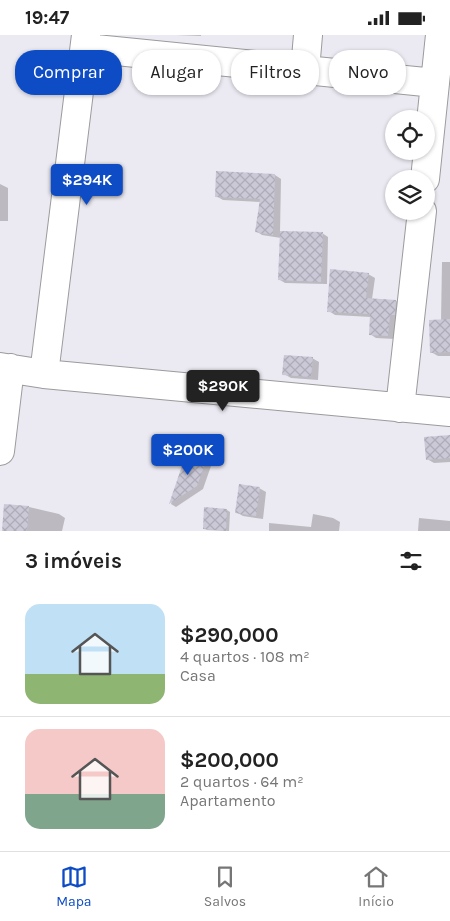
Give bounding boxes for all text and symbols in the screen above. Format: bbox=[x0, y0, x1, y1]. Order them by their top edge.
text: 19:47 bbox=[25, 7, 69, 29]
chip: Comprar bbox=[15, 50, 122, 95]
chip: Alugar bbox=[132, 50, 221, 95]
chip: Filtros bbox=[231, 50, 319, 95]
chip: Novo bbox=[329, 50, 406, 95]
map controls bbox=[385, 110, 435, 220]
button: locate bbox=[385, 110, 435, 160]
pin: $294K bbox=[52, 163, 122, 206]
text: $294K bbox=[62, 170, 112, 189]
button: layers bbox=[385, 170, 435, 220]
pin: $290K bbox=[188, 369, 258, 412]
text: $290K bbox=[197, 376, 249, 395]
pin: $200K bbox=[153, 433, 223, 476]
text: $200K bbox=[162, 440, 214, 459]
icon: filters bbox=[397, 547, 425, 575]
text: 3 imóveis bbox=[25, 549, 122, 573]
text: $290,000 bbox=[180, 623, 278, 647]
icon: home bbox=[65, 624, 125, 684]
text: 4 quartos · 108 m² bbox=[180, 647, 310, 666]
text: Casa bbox=[180, 666, 216, 685]
text: $200,000 bbox=[180, 748, 279, 772]
icon: home bbox=[65, 749, 125, 809]
text: 2 quartos · 64 m² bbox=[180, 772, 304, 791]
text: Apartamento bbox=[180, 791, 276, 810]
tab: Mapa bbox=[56, 863, 92, 910]
tab: Salvos bbox=[204, 863, 246, 910]
tab: Início bbox=[358, 863, 394, 910]

